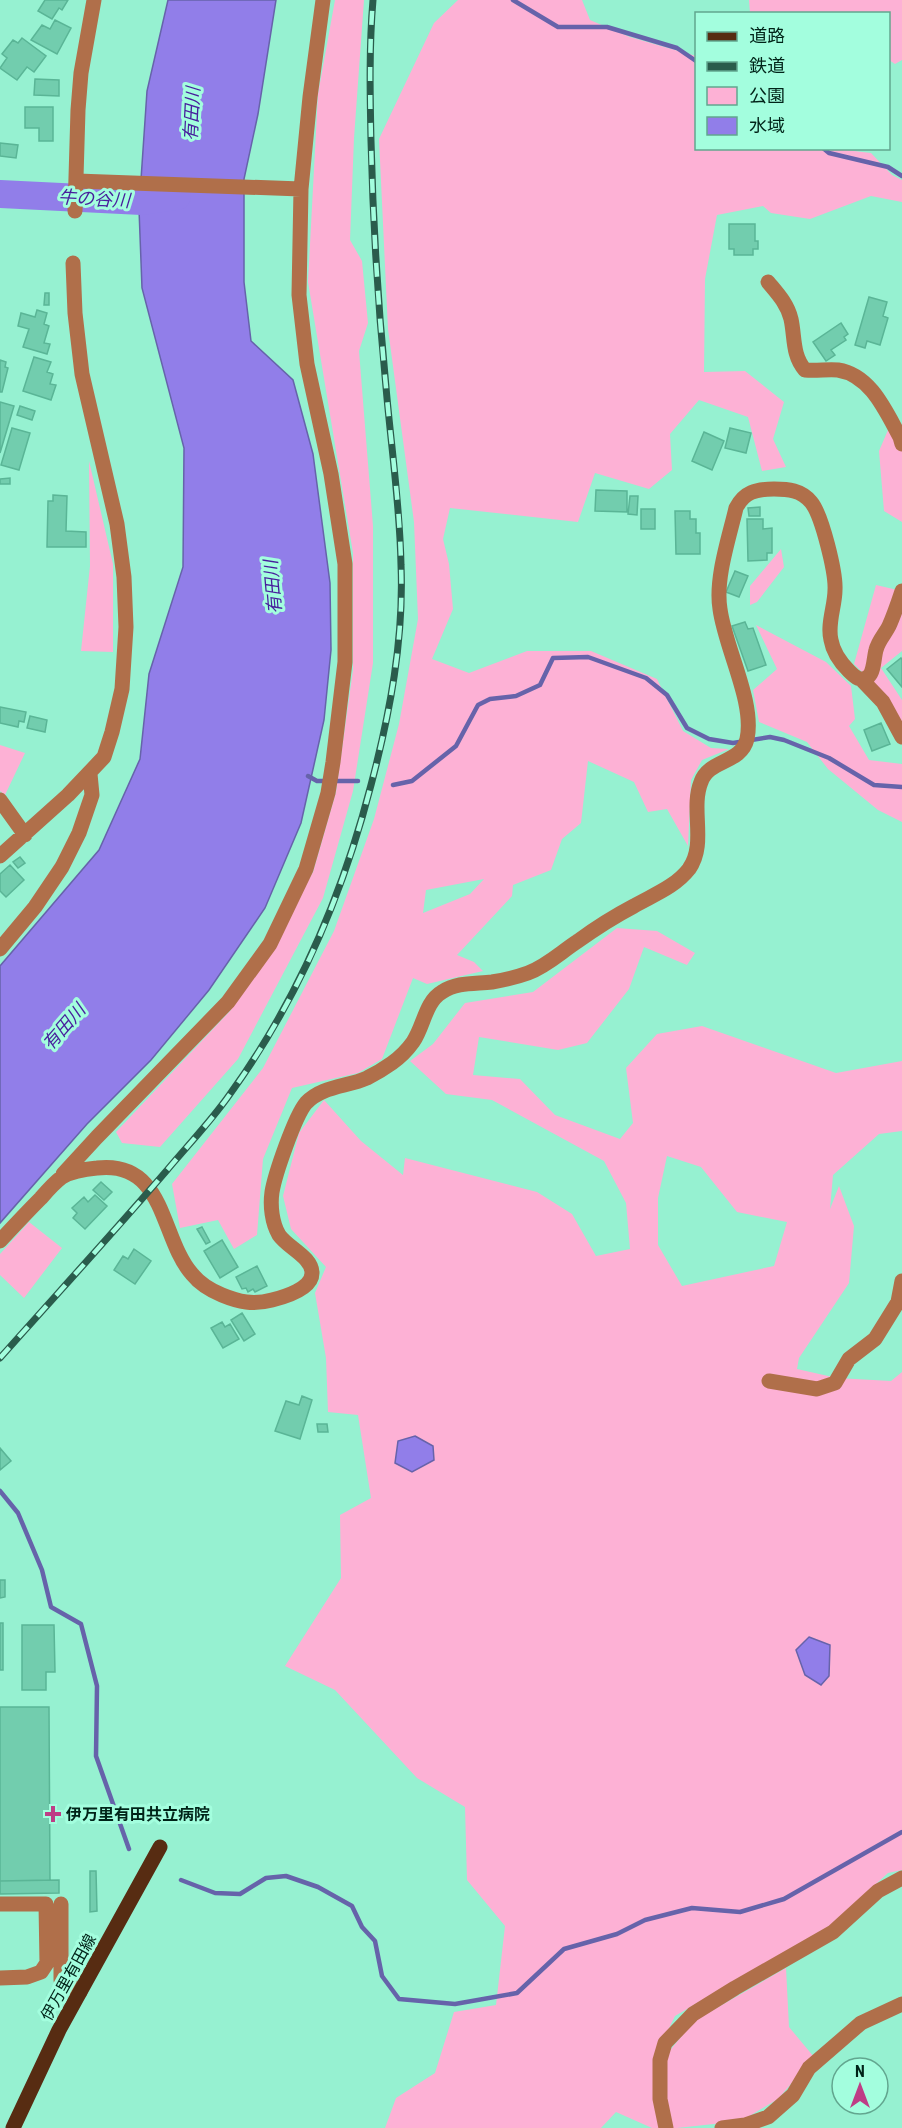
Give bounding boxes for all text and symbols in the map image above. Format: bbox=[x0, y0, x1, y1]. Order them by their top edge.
legend bbox=[695, 12, 890, 150]
text: 道路 bbox=[749, 25, 785, 46]
text: 鉄道 bbox=[749, 55, 785, 76]
water label: 有田川 bbox=[180, 84, 204, 141]
text: 公園 bbox=[749, 85, 785, 106]
text: 水域 bbox=[749, 115, 785, 136]
water label: 牛の谷川 bbox=[58, 186, 133, 211]
water label: 有田川 bbox=[260, 557, 285, 615]
water label: 有田川 bbox=[38, 998, 91, 1054]
marker: 伊万里有田共立病院 bbox=[44, 1805, 62, 1823]
place label: 伊万里有田共立病院 bbox=[65, 1805, 210, 1824]
street label: 伊万里有田線 bbox=[37, 1931, 100, 2024]
north arrow bbox=[830, 2056, 890, 2116]
text: N bbox=[855, 2062, 865, 2081]

